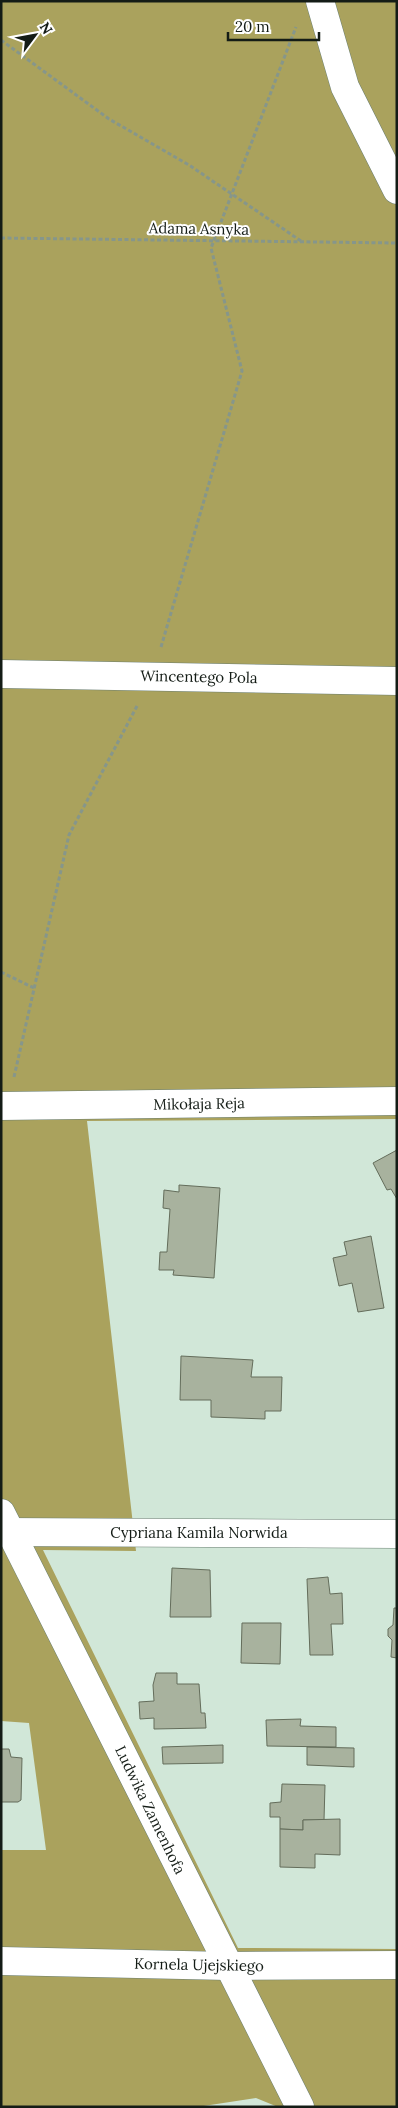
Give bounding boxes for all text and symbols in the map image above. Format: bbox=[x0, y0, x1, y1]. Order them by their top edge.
north arrow bbox=[10, 10, 60, 60]
scale bar bbox=[228, 10, 319, 42]
text: 20 m bbox=[235, 17, 270, 36]
text: N bbox=[36, 19, 57, 38]
street label: Adama Asnyka bbox=[148, 218, 250, 239]
street label: Wincentego Pola bbox=[140, 666, 258, 687]
street label: Mikołaja Reja bbox=[153, 1093, 245, 1114]
street label: Cypriana Kamila Norwida bbox=[110, 1523, 288, 1542]
street label: Ludwika Zamenhofa bbox=[111, 1742, 190, 1877]
street label: Kornela Ujejskiego bbox=[134, 1954, 264, 1975]

